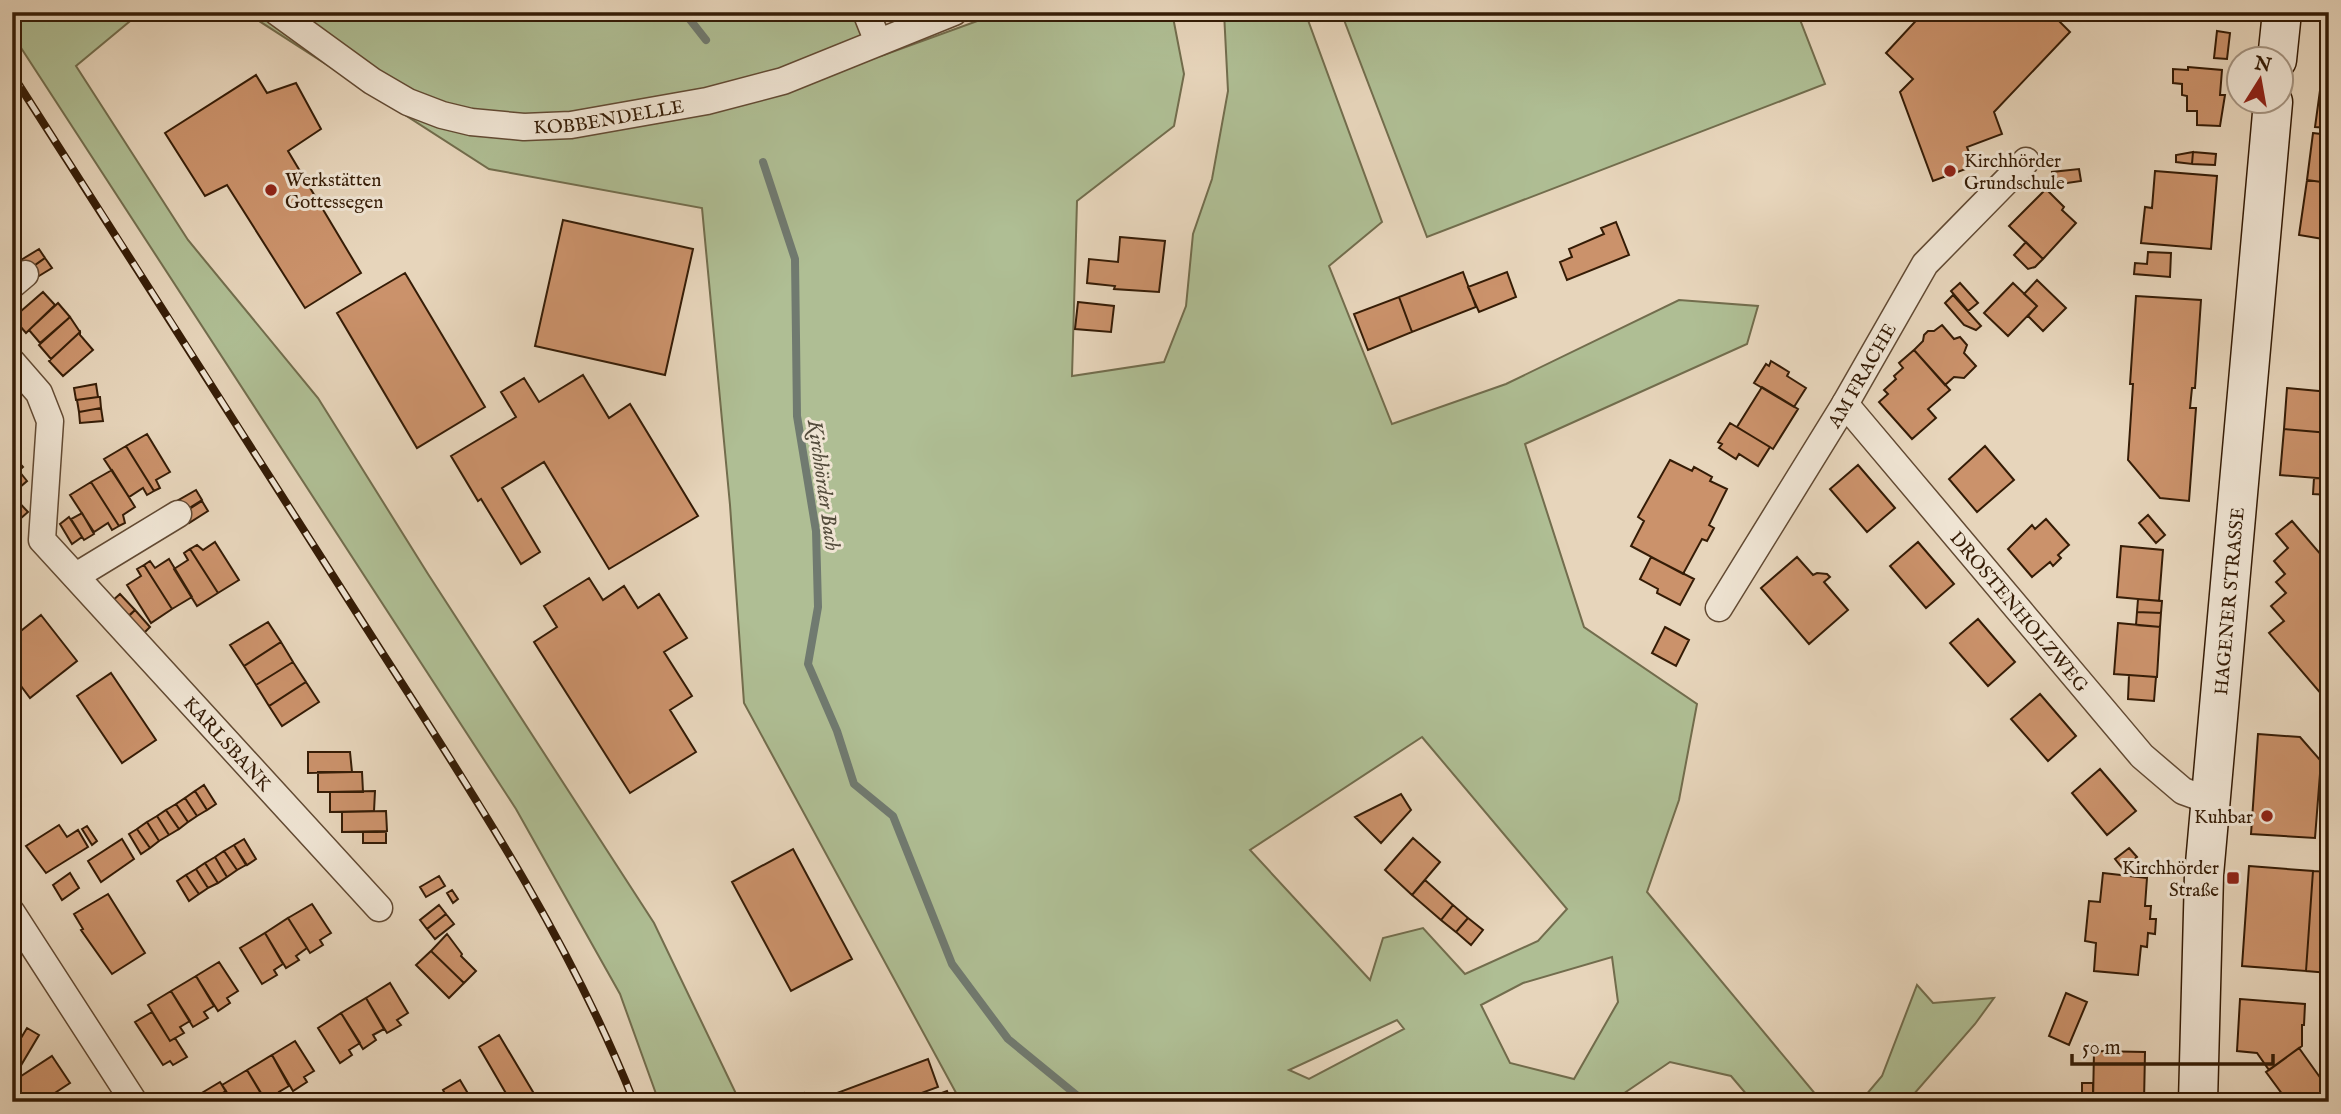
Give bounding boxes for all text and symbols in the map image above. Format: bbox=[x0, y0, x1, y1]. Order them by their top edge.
north arrow bbox=[2226, 46, 2296, 116]
text: N bbox=[2252, 52, 2274, 79]
street label: KOBBENDELLE bbox=[533, 95, 686, 141]
place label: Kirchhörder Grundschule bbox=[1964, 150, 2065, 196]
marker: Kirchhörder Grundschule bbox=[1942, 163, 1958, 179]
place label: Werkstätten Gottessegen bbox=[285, 169, 383, 215]
marker: Werkstätten Gottessegen bbox=[263, 182, 279, 198]
street label: AM FRACHE bbox=[1823, 319, 1903, 434]
water label: Kirchhörder Bach bbox=[800, 417, 845, 552]
street label: HAGENER STRASSE bbox=[2210, 506, 2251, 696]
street label: DROSTENHOLZWEG bbox=[1944, 527, 2093, 698]
street label: KARLSBANK bbox=[177, 692, 276, 797]
place label: Kuhbar bbox=[2194, 806, 2253, 830]
marker: Kuhbar bbox=[2259, 808, 2275, 824]
place label: Kirchhörder Straße bbox=[2122, 857, 2219, 903]
marker: Kirchhörder Straße bbox=[2225, 870, 2241, 886]
scale bar bbox=[2072, 1023, 2273, 1067]
text: 50 m bbox=[2082, 1035, 2121, 1062]

